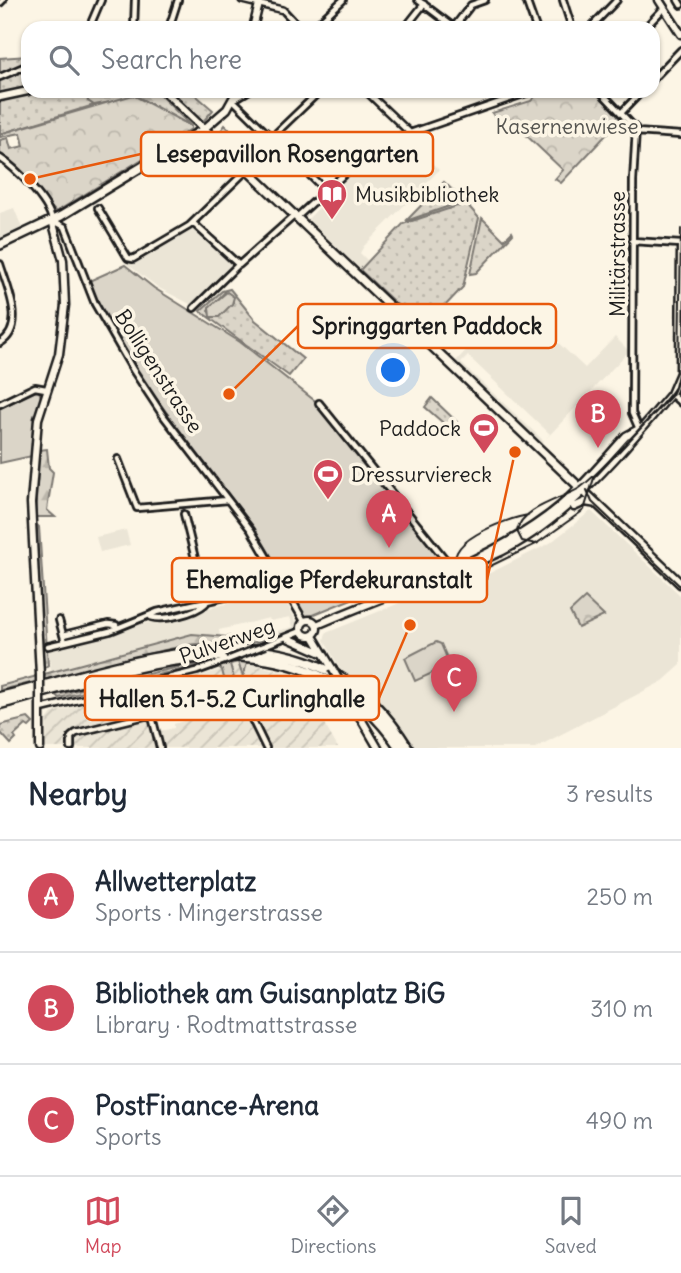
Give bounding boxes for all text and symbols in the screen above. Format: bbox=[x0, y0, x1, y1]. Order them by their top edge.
search box bbox=[21, 21, 660, 98]
icon: search bbox=[45, 41, 83, 79]
text: Search here bbox=[101, 43, 242, 76]
park label: Kasernenwiese bbox=[495, 113, 639, 140]
callout: Lesepavillon Rosengarten bbox=[141, 132, 433, 176]
text: Lesepavillon Rosengarten bbox=[155, 139, 419, 168]
library icon: Musikbibliothek bbox=[315, 177, 349, 221]
place label: Musikbibliothek bbox=[355, 181, 499, 208]
street label: Militärstrasse bbox=[604, 191, 631, 317]
street label: Bolligenstrasse bbox=[109, 304, 209, 438]
callout: Springgarten Paddock bbox=[298, 304, 556, 348]
text: Springgarten Paddock bbox=[312, 311, 542, 340]
your location bbox=[376, 353, 410, 387]
pin: B bbox=[575, 390, 621, 448]
sports icon: Paddock bbox=[467, 411, 501, 455]
place label: Paddock bbox=[379, 415, 461, 442]
sports icon: Dressurviereck bbox=[311, 457, 345, 501]
place label: Dressurviereck bbox=[351, 461, 492, 488]
pin: A bbox=[366, 490, 412, 548]
callout: Ehemalige Pferdekuranstalt bbox=[172, 558, 487, 602]
text: Ehemalige Pferdekuranstalt bbox=[186, 565, 473, 594]
street label: Pulverweg bbox=[176, 612, 278, 670]
pin: C bbox=[431, 654, 477, 712]
callout: Hallen 5.1-5.2 Curlinghalle bbox=[85, 676, 379, 720]
text: Hallen 5.1-5.2 Curlinghalle bbox=[99, 684, 365, 713]
text: Nearby bbox=[28, 775, 128, 813]
text: 3 results bbox=[566, 779, 653, 808]
text: Allwetterplatz bbox=[95, 865, 256, 898]
text: A bbox=[44, 882, 58, 911]
text: 250 m bbox=[586, 882, 653, 911]
text: Sports · Mingerstrasse bbox=[95, 898, 323, 927]
text: Bibliothek am Guisanplatz BiG bbox=[95, 977, 445, 1010]
text: B bbox=[43, 994, 59, 1023]
text: 310 m bbox=[590, 994, 653, 1023]
text: Library · Rodtmattstrasse bbox=[95, 1010, 357, 1039]
text: PostFinance-Arena bbox=[95, 1089, 319, 1122]
text: C bbox=[43, 1106, 59, 1135]
text: 490 m bbox=[586, 1106, 653, 1135]
text: Sports bbox=[95, 1122, 161, 1151]
tab: Map bbox=[84, 1192, 122, 1258]
tab: Directions bbox=[291, 1192, 376, 1258]
tab: Saved bbox=[545, 1192, 597, 1258]

